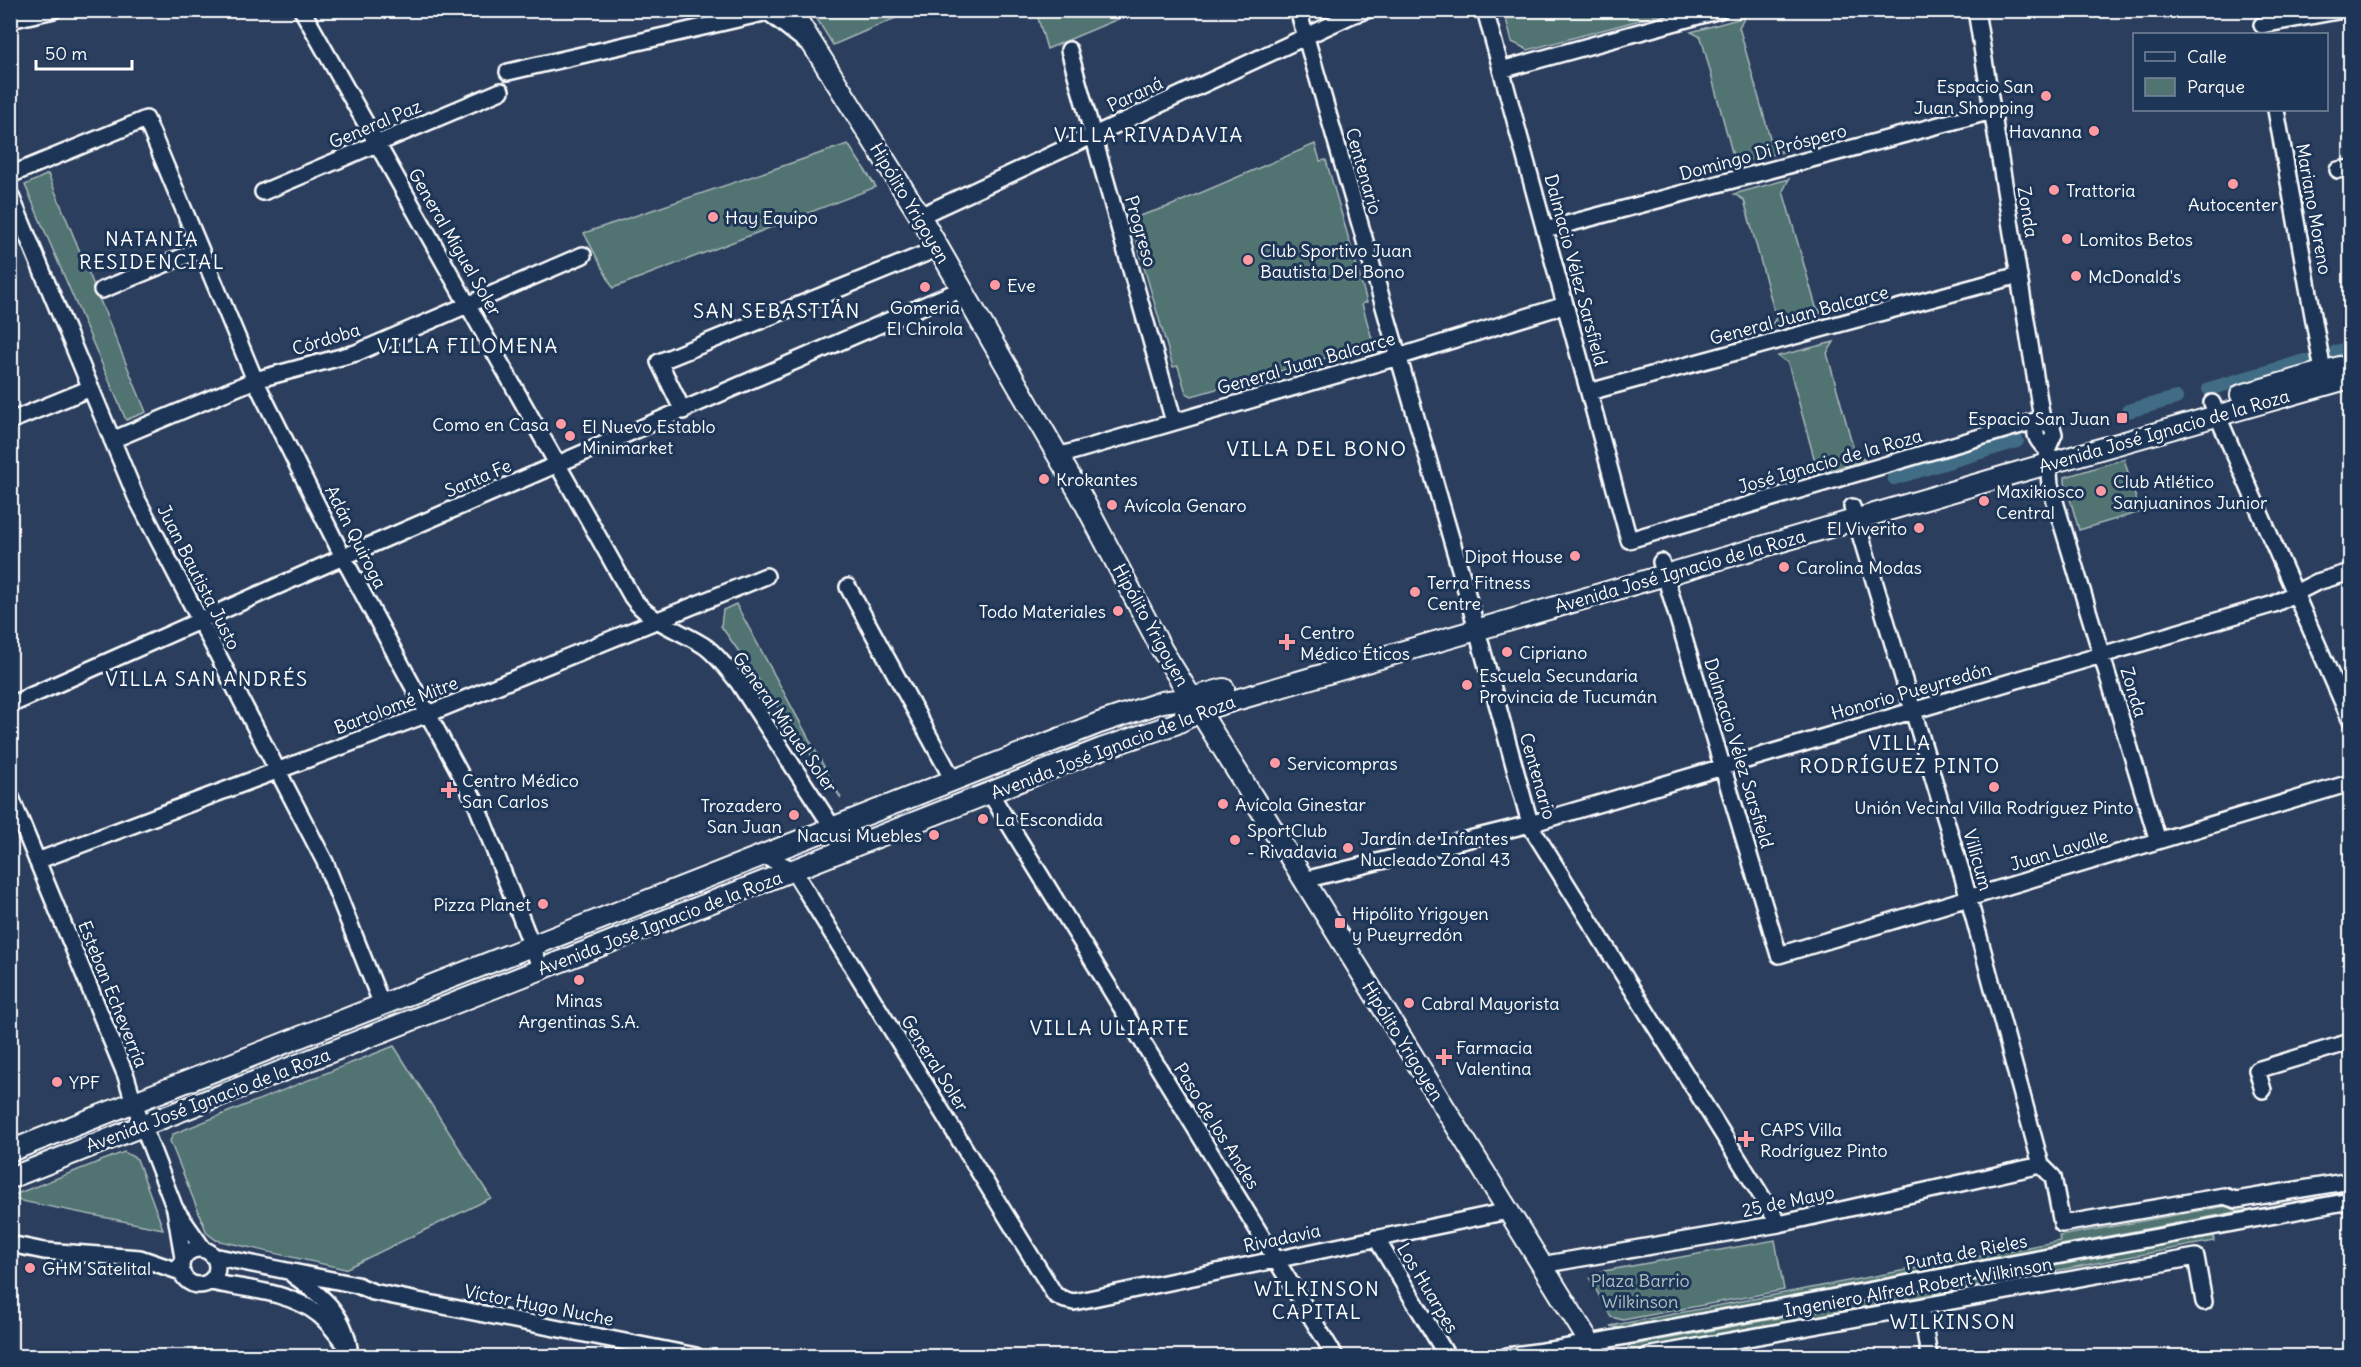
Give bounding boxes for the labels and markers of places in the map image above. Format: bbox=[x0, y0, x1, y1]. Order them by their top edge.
place label: Espacio San Juan Shopping bbox=[1914, 75, 2034, 119]
marker: Espacio San Juan Shopping bbox=[2039, 89, 2053, 103]
place label: Havanna bbox=[2009, 120, 2082, 143]
marker: Havanna bbox=[2087, 124, 2101, 138]
marker: Autocenter bbox=[2226, 177, 2240, 191]
place label: Trattoria bbox=[2066, 179, 2136, 202]
marker: Trattoria bbox=[2047, 183, 2061, 197]
place label: Autocenter bbox=[2188, 193, 2279, 216]
place label: Hay Equipo bbox=[725, 206, 818, 229]
marker: Hay Equipo bbox=[706, 210, 720, 224]
place label: Lomitos Betos bbox=[2079, 228, 2193, 251]
marker: Lomitos Betos bbox=[2060, 232, 2074, 246]
place label: Club Sportivo Juan Bautista Del Bono bbox=[1260, 239, 1412, 283]
marker: Club Sportivo Juan Bautista Del Bono bbox=[1241, 253, 1255, 267]
place label: McDonald's bbox=[2088, 265, 2181, 288]
marker: McDonald's bbox=[2069, 269, 2083, 283]
place label: Eve bbox=[1007, 274, 1036, 297]
marker: Eve bbox=[988, 278, 1002, 292]
marker: Gomeria El Chirola bbox=[918, 280, 932, 294]
place label: Gomeria El Chirola bbox=[887, 296, 963, 340]
place label: Espacio San Juan bbox=[1968, 407, 2110, 430]
marker: Espacio San Juan bbox=[2115, 411, 2129, 425]
place label: Como en Casa bbox=[432, 413, 549, 436]
place label: El Nuevo Establo Minimarket bbox=[582, 415, 716, 459]
marker: Como en Casa bbox=[554, 417, 568, 431]
marker: El Nuevo Establo Minimarket bbox=[563, 429, 577, 443]
place label: Krokantes bbox=[1056, 468, 1138, 491]
place label: Club Atlético Sanjuaninos Junior bbox=[2113, 470, 2268, 514]
marker: Krokantes bbox=[1037, 472, 1051, 486]
place label: Maxikiosco Central bbox=[1996, 480, 2084, 524]
marker: Club Atlético Sanjuaninos Junior bbox=[2094, 484, 2108, 498]
place label: Avícola Genaro bbox=[1124, 494, 1247, 517]
marker: Maxikiosco Central bbox=[1977, 494, 1991, 508]
marker: Avícola Genaro bbox=[1105, 498, 1119, 512]
place label: El Viverito bbox=[1827, 517, 1907, 540]
marker: El Viverito bbox=[1912, 521, 1926, 535]
place label: Dipot House bbox=[1464, 545, 1563, 568]
marker: Dipot House bbox=[1568, 549, 1582, 563]
place label: Carolina Modas bbox=[1796, 556, 1922, 579]
marker: Carolina Modas bbox=[1777, 560, 1791, 574]
place label: Terra Fitness Centre bbox=[1427, 571, 1531, 615]
marker: Terra Fitness Centre bbox=[1408, 585, 1422, 599]
place label: Todo Materiales bbox=[979, 600, 1106, 623]
marker: Todo Materiales bbox=[1111, 604, 1125, 618]
place label: Centro Médico Éticos bbox=[1300, 621, 1410, 665]
marker: Centro Médico Éticos bbox=[1278, 633, 1296, 651]
place label: Cipriano bbox=[1519, 641, 1587, 664]
marker: Cipriano bbox=[1500, 645, 1514, 659]
place label: Escuela Secundaria Provincia de Tucumán bbox=[1479, 664, 1657, 708]
marker: Escuela Secundaria Provincia de Tucumán bbox=[1460, 678, 1474, 692]
place label: Servicompras bbox=[1287, 752, 1398, 775]
marker: Servicompras bbox=[1268, 756, 1282, 770]
place label: Centro Médico San Carlos bbox=[462, 769, 579, 813]
marker: Unión Vecinal Villa Rodríguez Pinto bbox=[1987, 780, 2001, 794]
marker: Centro Médico San Carlos bbox=[440, 781, 458, 799]
place label: Avícola Ginestar bbox=[1235, 793, 1367, 816]
place label: Trozadero San Juan bbox=[700, 794, 782, 838]
place label: Unión Vecinal Villa Rodríguez Pinto bbox=[1854, 796, 2134, 819]
marker: Avícola Ginestar bbox=[1216, 797, 1230, 811]
marker: Trozadero San Juan bbox=[787, 808, 801, 822]
place label: La Escondida bbox=[995, 808, 1103, 831]
marker: La Escondida bbox=[976, 812, 990, 826]
place label: SportClub - Rivadavia bbox=[1247, 819, 1337, 863]
place label: Nacusi Muebles bbox=[797, 824, 922, 847]
place label: Jardín de Infantes Nucleado Zonal 43 bbox=[1360, 827, 1510, 871]
marker: Nacusi Muebles bbox=[927, 828, 941, 842]
marker: SportClub - Rivadavia bbox=[1228, 833, 1242, 847]
marker: Jardín de Infantes Nucleado Zonal 43 bbox=[1341, 841, 1355, 855]
place label: Pizza Planet bbox=[433, 893, 531, 916]
marker: Pizza Planet bbox=[536, 897, 550, 911]
place label: Hipólito Yrigoyen y Pueyrredón bbox=[1352, 902, 1489, 946]
marker: Hipólito Yrigoyen y Pueyrredón bbox=[1333, 916, 1347, 930]
marker: Minas Argentinas S.A. bbox=[572, 973, 586, 987]
place label: Minas Argentinas S.A. bbox=[519, 989, 640, 1033]
place label: Cabral Mayorista bbox=[1421, 992, 1560, 1015]
marker: Cabral Mayorista bbox=[1402, 996, 1416, 1010]
place label: Farmacia Valentina bbox=[1456, 1036, 1532, 1080]
marker: Farmacia Valentina bbox=[1437, 1050, 1451, 1064]
place label: YPF bbox=[69, 1071, 100, 1094]
marker: YPF bbox=[50, 1075, 64, 1089]
place label: CAPS Villa Rodríguez Pinto bbox=[1760, 1118, 1888, 1162]
marker: CAPS Villa Rodríguez Pinto bbox=[1737, 1130, 1755, 1148]
place label: GHM Satelital bbox=[42, 1257, 151, 1280]
marker: GHM Satelital bbox=[23, 1261, 37, 1275]

